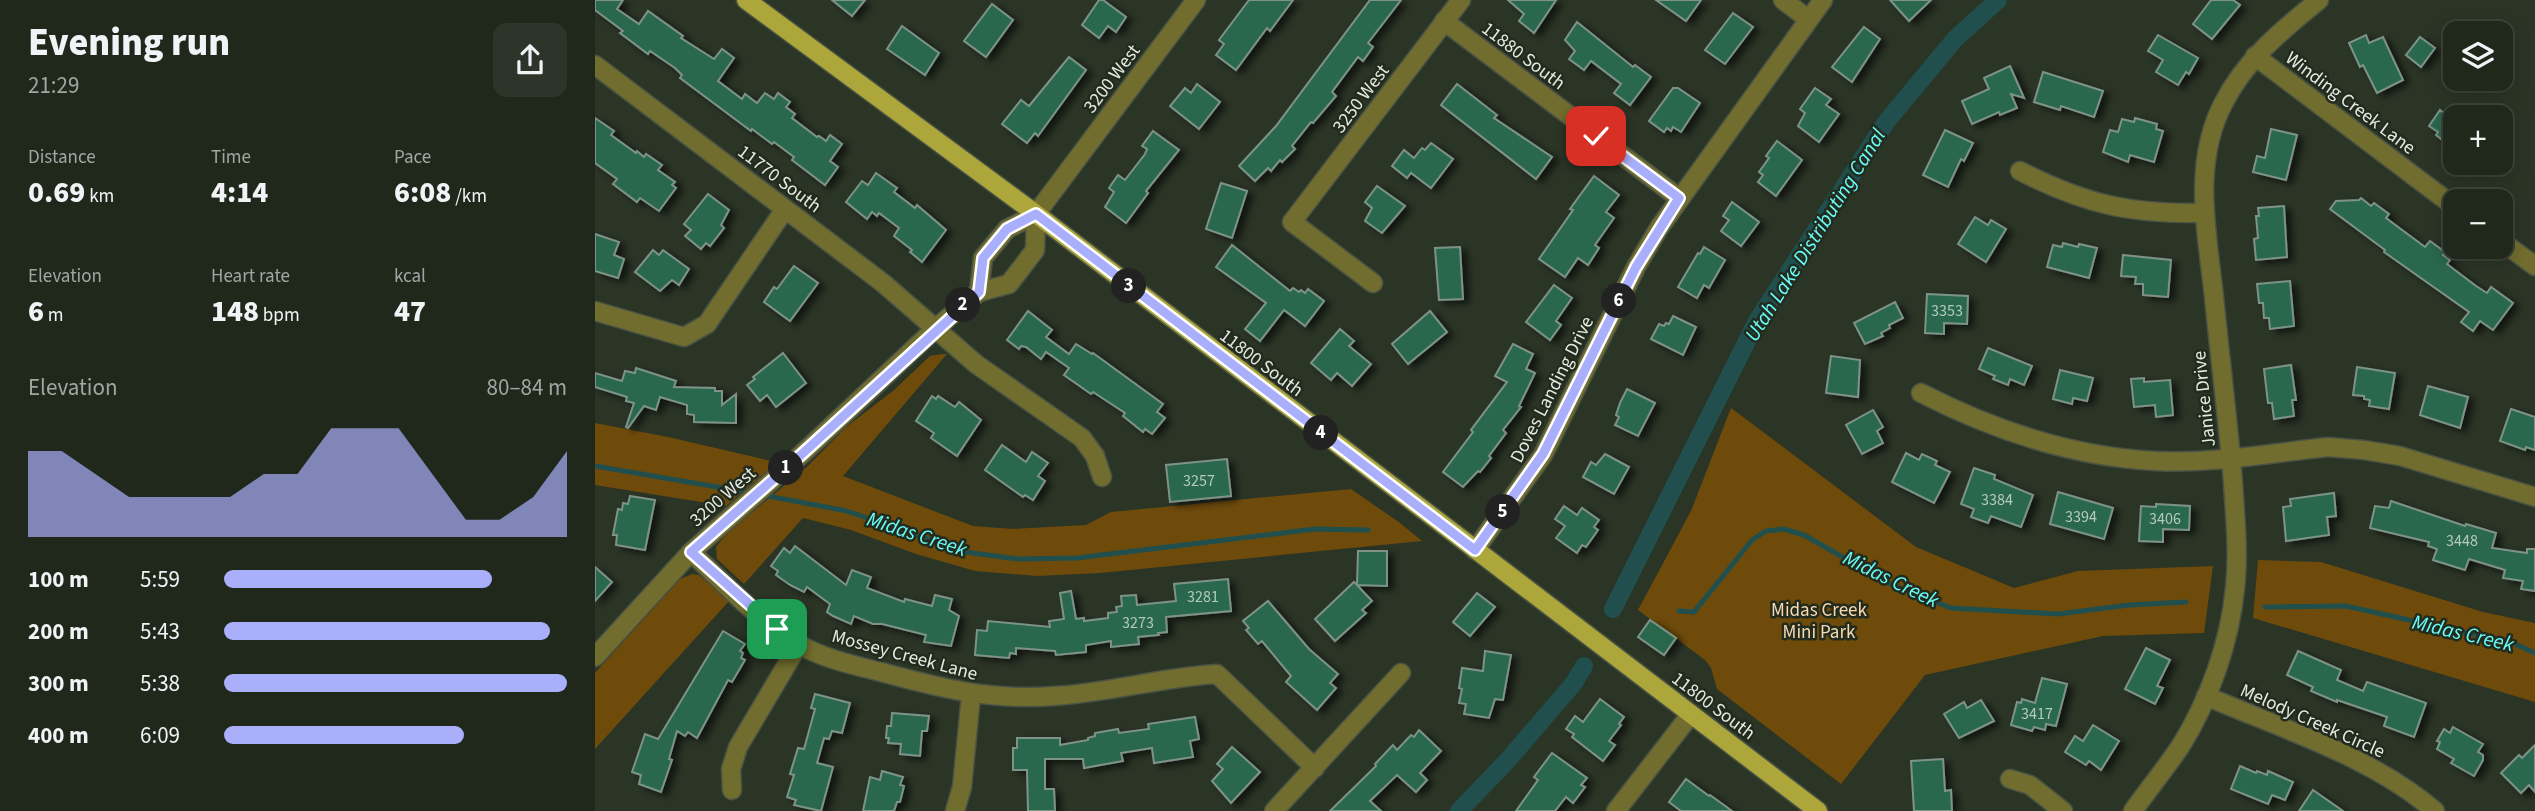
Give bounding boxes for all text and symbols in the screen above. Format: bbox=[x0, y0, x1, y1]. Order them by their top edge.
text: Evening run bbox=[28, 16, 230, 70]
street label: 11880 South bbox=[1476, 16, 1571, 97]
map controls bbox=[2443, 21, 2513, 259]
button: layers bbox=[2443, 21, 2513, 91]
button: share bbox=[493, 23, 567, 97]
street label: 3200 West bbox=[1077, 38, 1147, 119]
street label: Winding Creek Lane bbox=[2279, 45, 2421, 161]
street label: 3250 West bbox=[1326, 58, 1396, 139]
text: 21:29 bbox=[28, 69, 79, 102]
button: + bbox=[2443, 105, 2513, 175]
pin bbox=[1566, 106, 1626, 166]
icon: check bbox=[1577, 117, 1615, 155]
water label: Utah Lake Distributing Canal bbox=[1737, 122, 1893, 347]
street label: 11770 South bbox=[732, 139, 827, 220]
text: Distance bbox=[28, 144, 96, 171]
text: Time bbox=[211, 144, 251, 171]
text: Pace bbox=[394, 144, 431, 171]
text: 0.69 bbox=[28, 171, 85, 214]
text: 4:14 bbox=[211, 171, 268, 214]
text: 6:08 bbox=[394, 171, 451, 214]
text: km bbox=[85, 183, 114, 210]
text: /km bbox=[451, 183, 487, 210]
button: − bbox=[2443, 189, 2513, 259]
text: Elevation bbox=[28, 263, 102, 290]
text: Heart rate bbox=[211, 263, 290, 290]
text: kcal bbox=[394, 263, 426, 290]
pin: 3 bbox=[1111, 268, 1147, 304]
text: 3 bbox=[1123, 272, 1134, 299]
pin: 6 bbox=[1601, 284, 1637, 318]
text: 6 bbox=[1613, 287, 1624, 314]
pin: 2 bbox=[945, 288, 981, 322]
text: 6 bbox=[28, 290, 44, 333]
text: 148 bbox=[211, 290, 259, 333]
text: 47 bbox=[394, 290, 426, 333]
text: 2 bbox=[957, 291, 968, 318]
house number: 3353 bbox=[1931, 300, 1963, 322]
text: m bbox=[44, 302, 64, 329]
text: bpm bbox=[259, 302, 300, 329]
street label: Doves Landing Drive bbox=[1504, 312, 1601, 468]
street label: 11800 South bbox=[1214, 323, 1309, 404]
street label: Janice Drive bbox=[2186, 349, 2223, 448]
text: Elevation bbox=[28, 371, 118, 404]
text: 80–84 m bbox=[487, 371, 567, 404]
pin: 4 bbox=[1303, 416, 1339, 450]
text: 4 bbox=[1315, 419, 1326, 446]
pin: 1 bbox=[769, 450, 803, 486]
text: 1 bbox=[780, 454, 791, 481]
street label: 3200 West bbox=[684, 460, 762, 534]
house number: 3257 bbox=[1183, 470, 1215, 492]
house number: 3384 bbox=[1981, 489, 2013, 511]
pin: 5 bbox=[1485, 494, 1521, 530]
text: 5 bbox=[1497, 498, 1508, 525]
water label: Midas Creek bbox=[863, 504, 972, 565]
house number: 3394 bbox=[2065, 506, 2097, 528]
house number: 3406 bbox=[2149, 508, 2181, 530]
house number: 3448 bbox=[2446, 530, 2478, 552]
water label: Midas Creek bbox=[1838, 543, 1945, 616]
text: 100 m bbox=[28, 563, 89, 596]
text: 5:59 bbox=[140, 563, 180, 596]
house number: 3281 bbox=[1187, 586, 1219, 608]
park label: Midas Creek Mini Park bbox=[1771, 597, 1868, 646]
pin bbox=[747, 599, 807, 659]
water label: Midas Creek bbox=[2409, 607, 2518, 659]
icon: arrive bbox=[758, 610, 796, 648]
house number: 3273 bbox=[1122, 612, 1154, 634]
text: 200 m bbox=[28, 615, 89, 648]
text: 5:43 bbox=[140, 615, 180, 648]
street label: Mossey Creek Lane bbox=[829, 623, 981, 688]
street label: 11800 South bbox=[1666, 666, 1761, 747]
text: 300 m bbox=[28, 667, 89, 700]
text: 5:38 bbox=[140, 667, 180, 700]
street label: Melody Creek Circle bbox=[2236, 677, 2389, 765]
house number: 3417 bbox=[2021, 703, 2053, 725]
text: 400 m bbox=[28, 719, 89, 752]
text: 6:09 bbox=[140, 719, 180, 752]

